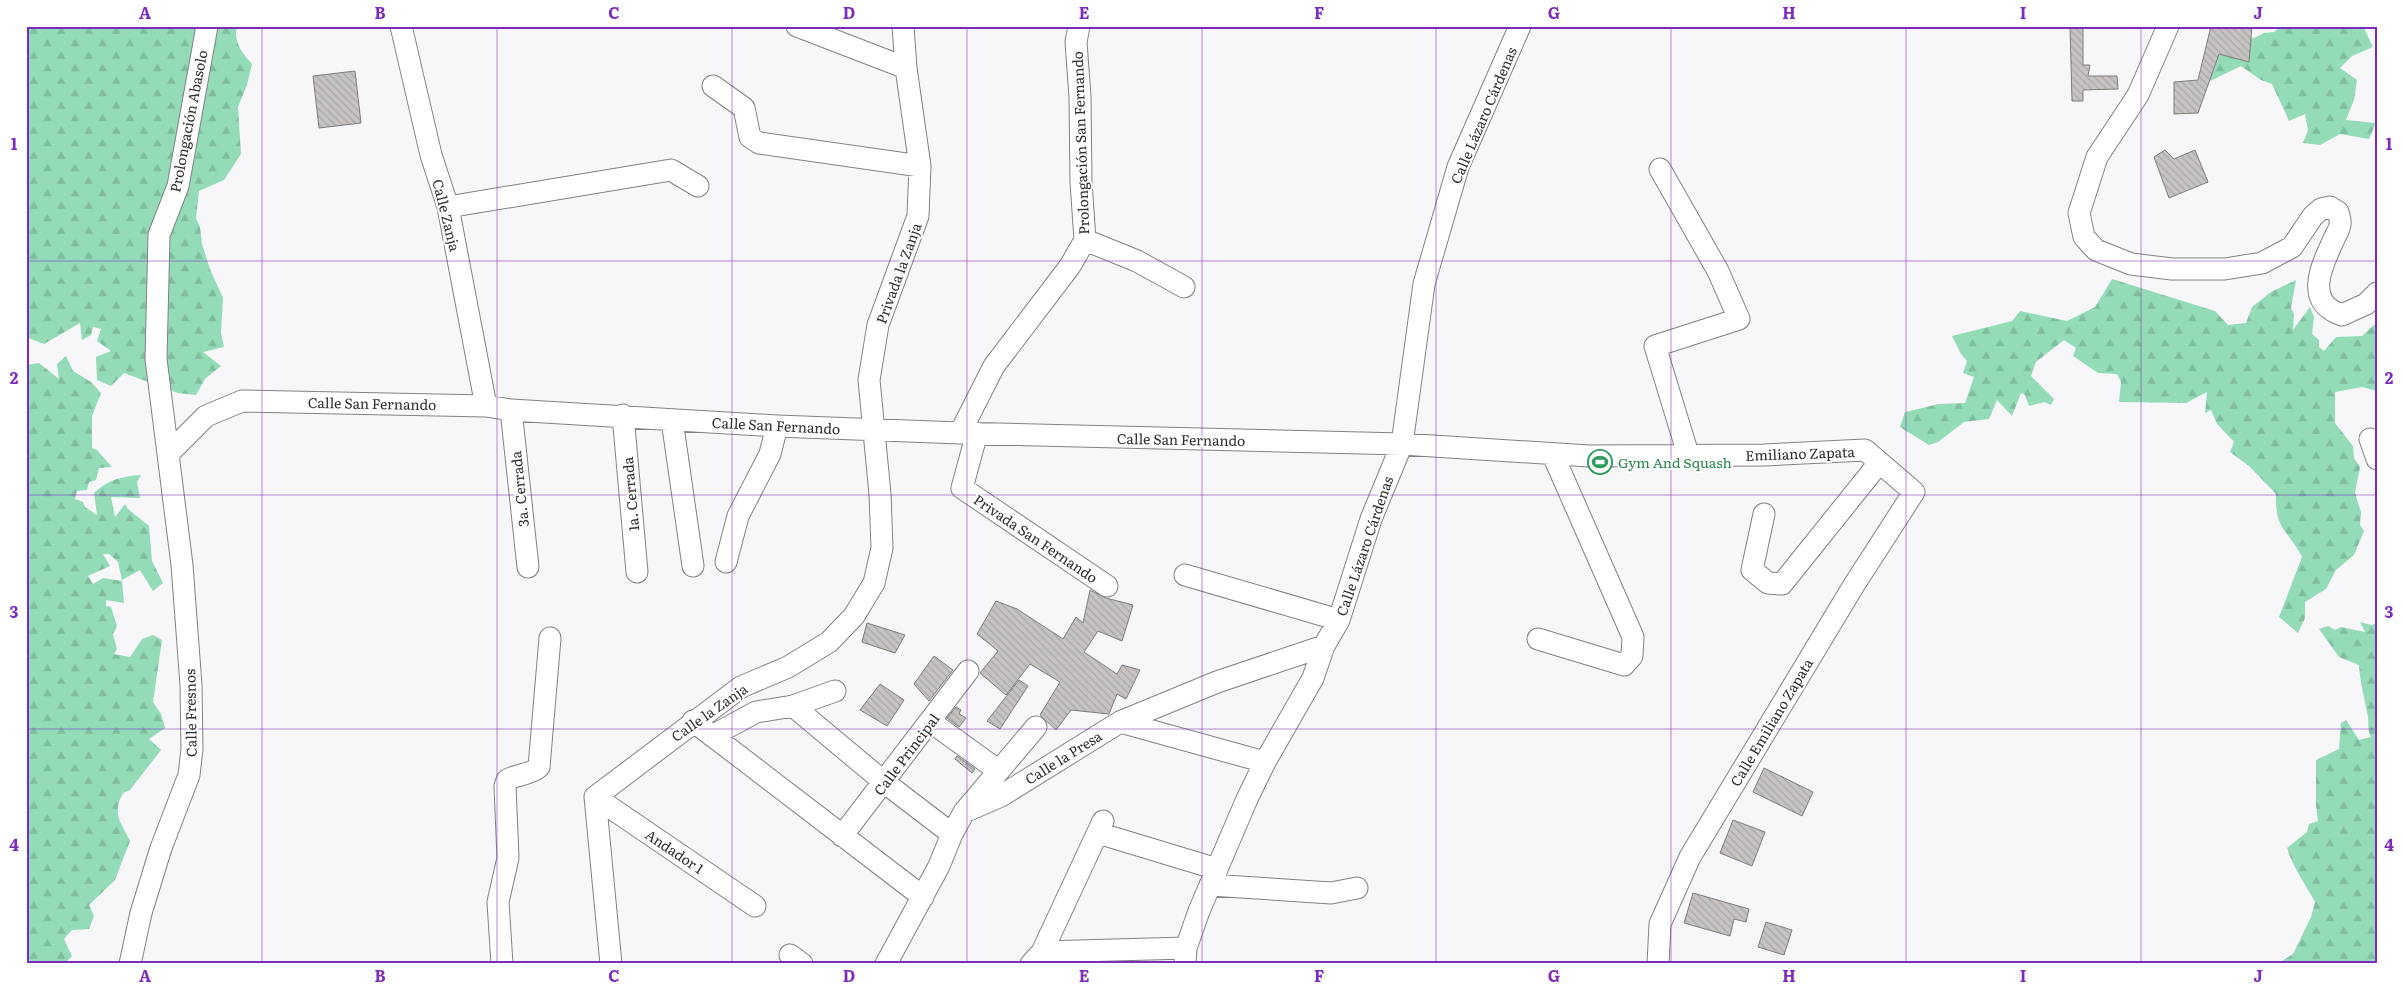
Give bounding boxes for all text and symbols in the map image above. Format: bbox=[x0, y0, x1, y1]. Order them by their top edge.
text: A bbox=[139, 0, 151, 24]
text: B bbox=[374, 0, 386, 24]
text: C bbox=[608, 0, 620, 24]
text: D bbox=[843, 0, 855, 24]
text: E bbox=[1079, 0, 1090, 24]
text: F bbox=[1314, 0, 1324, 24]
text: G bbox=[1548, 0, 1560, 24]
text: H bbox=[1782, 0, 1796, 24]
text: I bbox=[2020, 0, 2026, 24]
text: J bbox=[2253, 0, 2263, 24]
street label: Calle Lázaro Cárdenas bbox=[1445, 44, 1521, 186]
street label: Prolongación Abasolo bbox=[164, 48, 212, 194]
street label: Prolongación San Fernando bbox=[1067, 51, 1093, 235]
text: 1 bbox=[11, 131, 18, 155]
text: 1 bbox=[2386, 131, 2393, 155]
street label: Calle Zanja bbox=[428, 177, 466, 254]
street label: Privada la Zanja bbox=[870, 219, 926, 326]
text: 2 bbox=[10, 365, 19, 389]
text: 2 bbox=[2385, 365, 2394, 389]
street label: Calle San Fernando bbox=[308, 392, 436, 414]
street label: Calle San Fernando bbox=[711, 412, 841, 438]
street label: Calle San Fernando bbox=[1117, 428, 1245, 450]
street label: Emiliano Zapata bbox=[1745, 441, 1856, 465]
sports icon: Gym And Squash bbox=[1587, 449, 1613, 475]
street label: 3a. Cerrada bbox=[505, 450, 533, 528]
place label: Gym And Squash bbox=[1618, 452, 1732, 472]
street label: 1a. Cerrada bbox=[617, 456, 643, 532]
street label: Calle Lázaro Cárdenas bbox=[1331, 473, 1397, 619]
street label: Privada San Fernando bbox=[970, 489, 1102, 587]
text: 3 bbox=[10, 599, 19, 623]
text: 3 bbox=[2385, 599, 2394, 623]
street label: Calle Emiliano Zapata bbox=[1725, 654, 1817, 790]
street label: Calle Fresnos bbox=[179, 669, 201, 757]
street label: Calle la Zanja bbox=[667, 678, 752, 746]
street label: Calle Principal bbox=[869, 709, 944, 799]
street label: Calle la Presa bbox=[1021, 725, 1106, 789]
street label: Andador 1 bbox=[642, 824, 709, 878]
text: 4 bbox=[9, 832, 19, 856]
text: 4 bbox=[2384, 832, 2394, 856]
text: A bbox=[139, 963, 151, 987]
text: B bbox=[374, 963, 386, 987]
text: C bbox=[608, 963, 620, 987]
text: D bbox=[843, 963, 855, 987]
text: E bbox=[1079, 963, 1090, 987]
text: F bbox=[1314, 963, 1324, 987]
text: G bbox=[1548, 963, 1560, 987]
text: H bbox=[1782, 963, 1796, 987]
text: I bbox=[2020, 963, 2026, 987]
text: J bbox=[2253, 963, 2263, 987]

